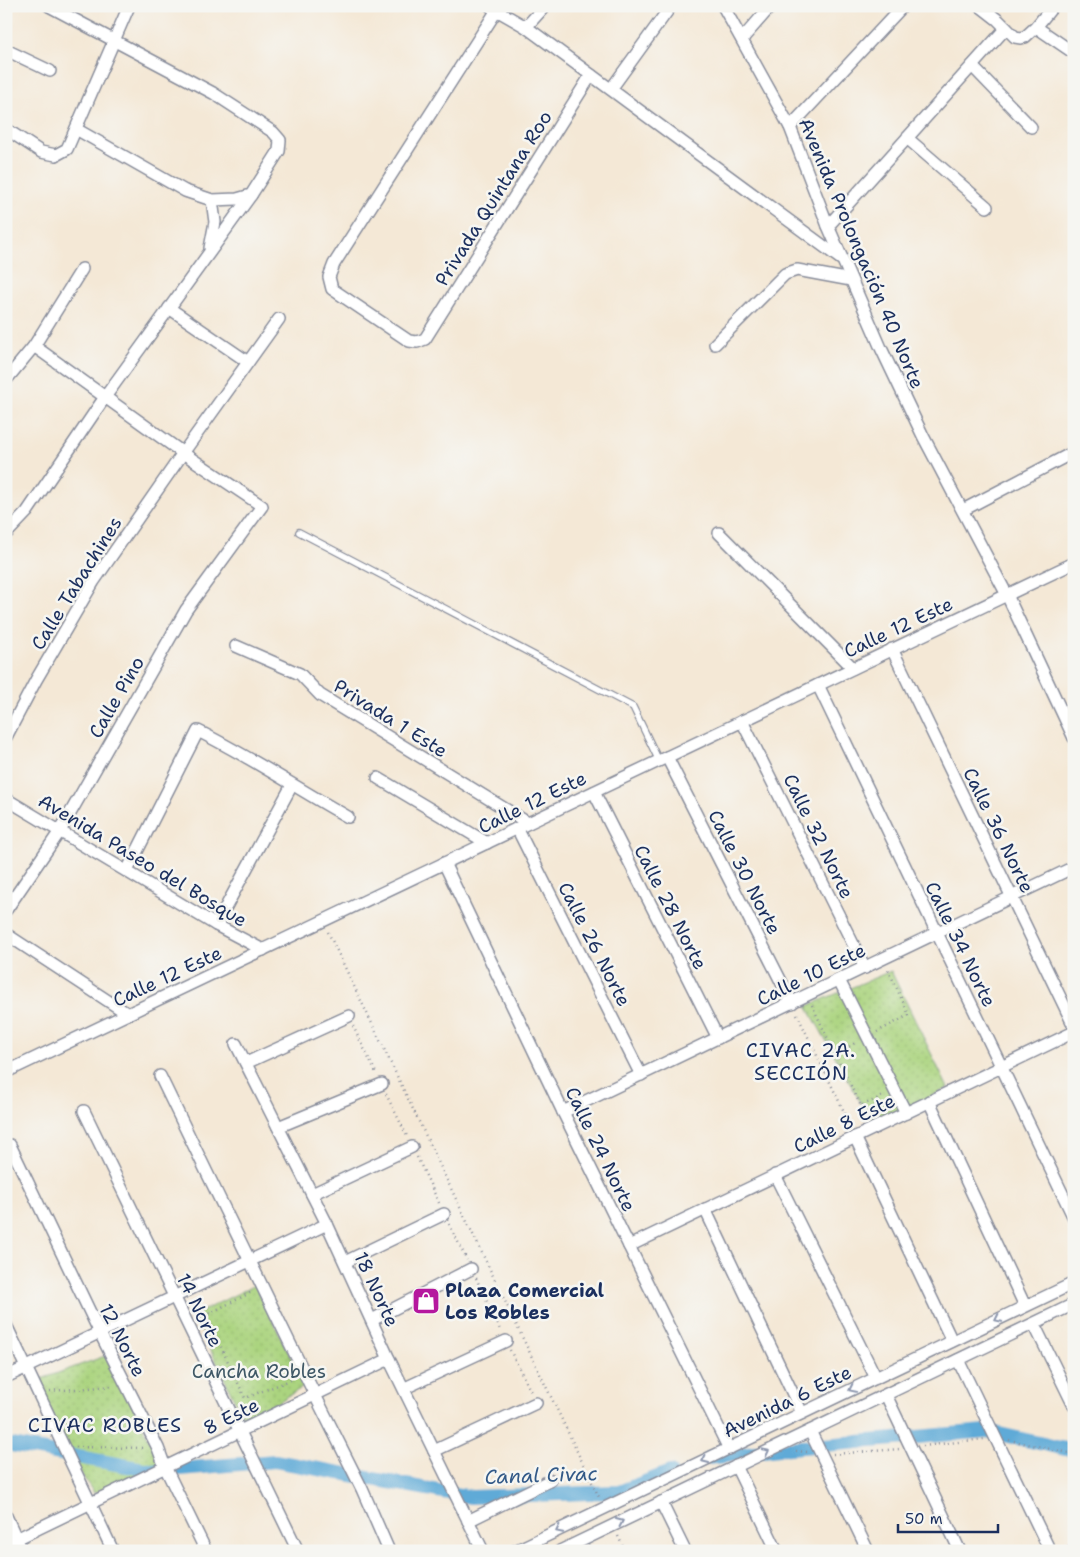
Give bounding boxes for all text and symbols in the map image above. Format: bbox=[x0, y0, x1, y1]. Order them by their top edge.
street label: Privada Quintana Roo bbox=[429, 106, 558, 291]
street label: Avenida Prolongación 40 Norte bbox=[793, 114, 930, 392]
street label: Calle Tabachines bbox=[25, 512, 128, 655]
street label: Calle 12 Este bbox=[840, 591, 957, 664]
street label: Calle Pino bbox=[83, 652, 150, 743]
street label: Privada 1 Este bbox=[329, 673, 452, 763]
street label: Calle 36 Norte bbox=[957, 763, 1040, 897]
street label: Calle 12 Este bbox=[474, 765, 590, 839]
street label: Calle 32 Norte bbox=[778, 770, 860, 903]
street label: Avenida Paseo del Bosque bbox=[34, 788, 252, 933]
street label: Calle 30 Norte bbox=[702, 806, 787, 939]
street label: Calle 28 Norte bbox=[628, 841, 713, 974]
street label: Calle 34 Norte bbox=[919, 877, 1002, 1011]
street label: Calle 26 Norte bbox=[552, 878, 637, 1011]
street label: Calle 10 Este bbox=[753, 937, 870, 1012]
street label: Calle 12 Este bbox=[109, 940, 226, 1013]
district label: CIVAC 2A. SECCIÓN bbox=[746, 1037, 856, 1086]
street label: Calle 24 Norte bbox=[560, 1083, 642, 1216]
street label: Calle 8 Este bbox=[789, 1088, 899, 1159]
street label: 18 Norte bbox=[348, 1248, 405, 1331]
street label: 14 Norte bbox=[171, 1269, 228, 1351]
place label: Plaza Comercial Los Robles bbox=[445, 1278, 605, 1325]
shop icon: Plaza Comercial Los Robles bbox=[411, 1286, 441, 1316]
street label: 12 Norte bbox=[93, 1299, 152, 1381]
one-way arrow bbox=[994, 1313, 1003, 1323]
park label: Cancha Robles bbox=[192, 1359, 326, 1384]
street label: Avenida 6 Este bbox=[719, 1360, 856, 1443]
one-way arrow bbox=[848, 1383, 857, 1393]
street label: 8 Este bbox=[199, 1392, 263, 1441]
district label: CIVAC ROBLES bbox=[28, 1412, 182, 1438]
one-way arrow bbox=[761, 1448, 770, 1458]
one-way arrow bbox=[702, 1454, 711, 1464]
water label: Canal Civac bbox=[484, 1460, 598, 1490]
scale bar bbox=[898, 1502, 998, 1534]
text: 50 m bbox=[905, 1509, 943, 1529]
one-way arrow bbox=[615, 1518, 624, 1528]
one-way arrow bbox=[555, 1524, 564, 1534]

